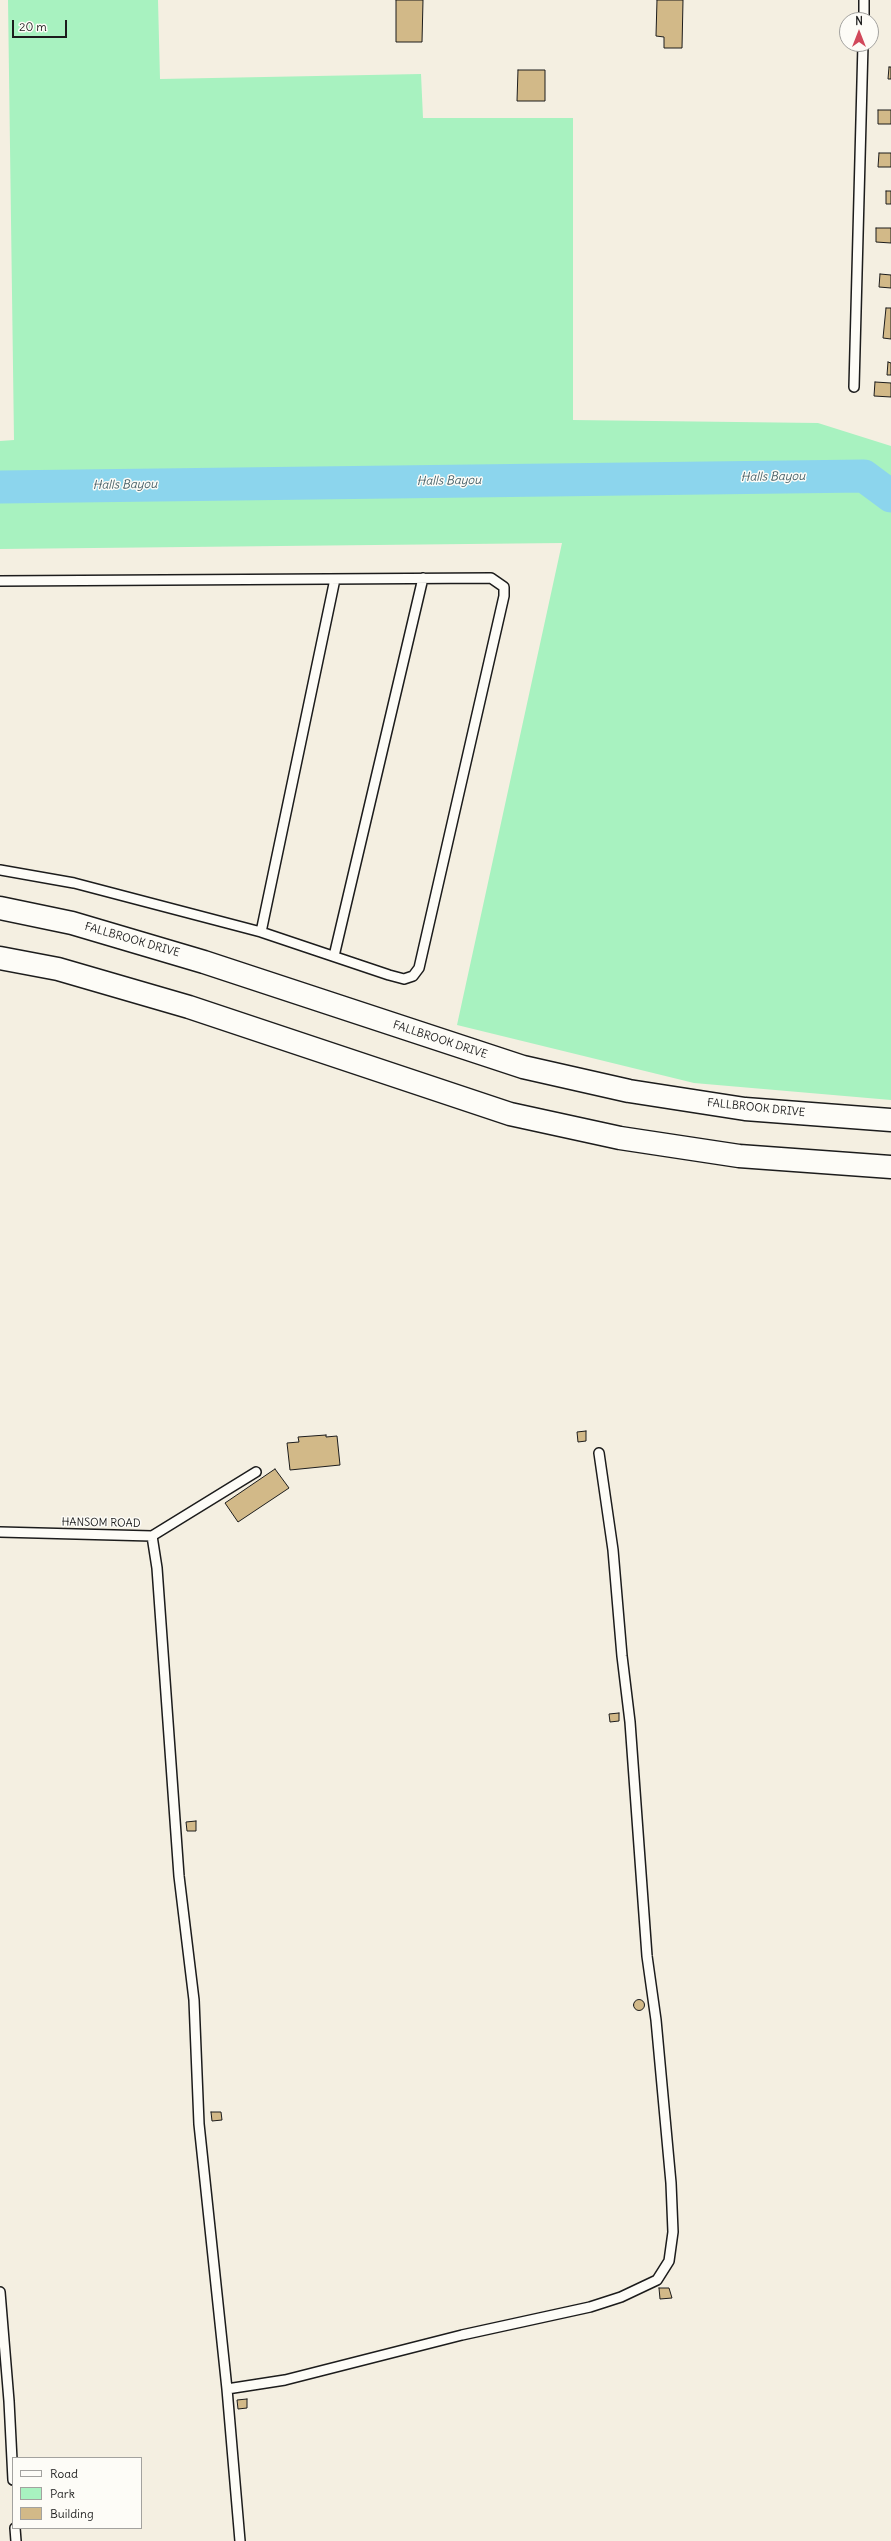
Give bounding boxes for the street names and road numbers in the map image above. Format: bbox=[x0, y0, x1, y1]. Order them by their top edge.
street label: FALLBROOK DRIVE bbox=[83, 920, 181, 960]
street label: FALLBROOK DRIVE bbox=[391, 1019, 489, 1061]
street label: FALLBROOK DRIVE bbox=[706, 1096, 806, 1120]
street label: HANSOM ROAD bbox=[61, 1516, 141, 1530]

